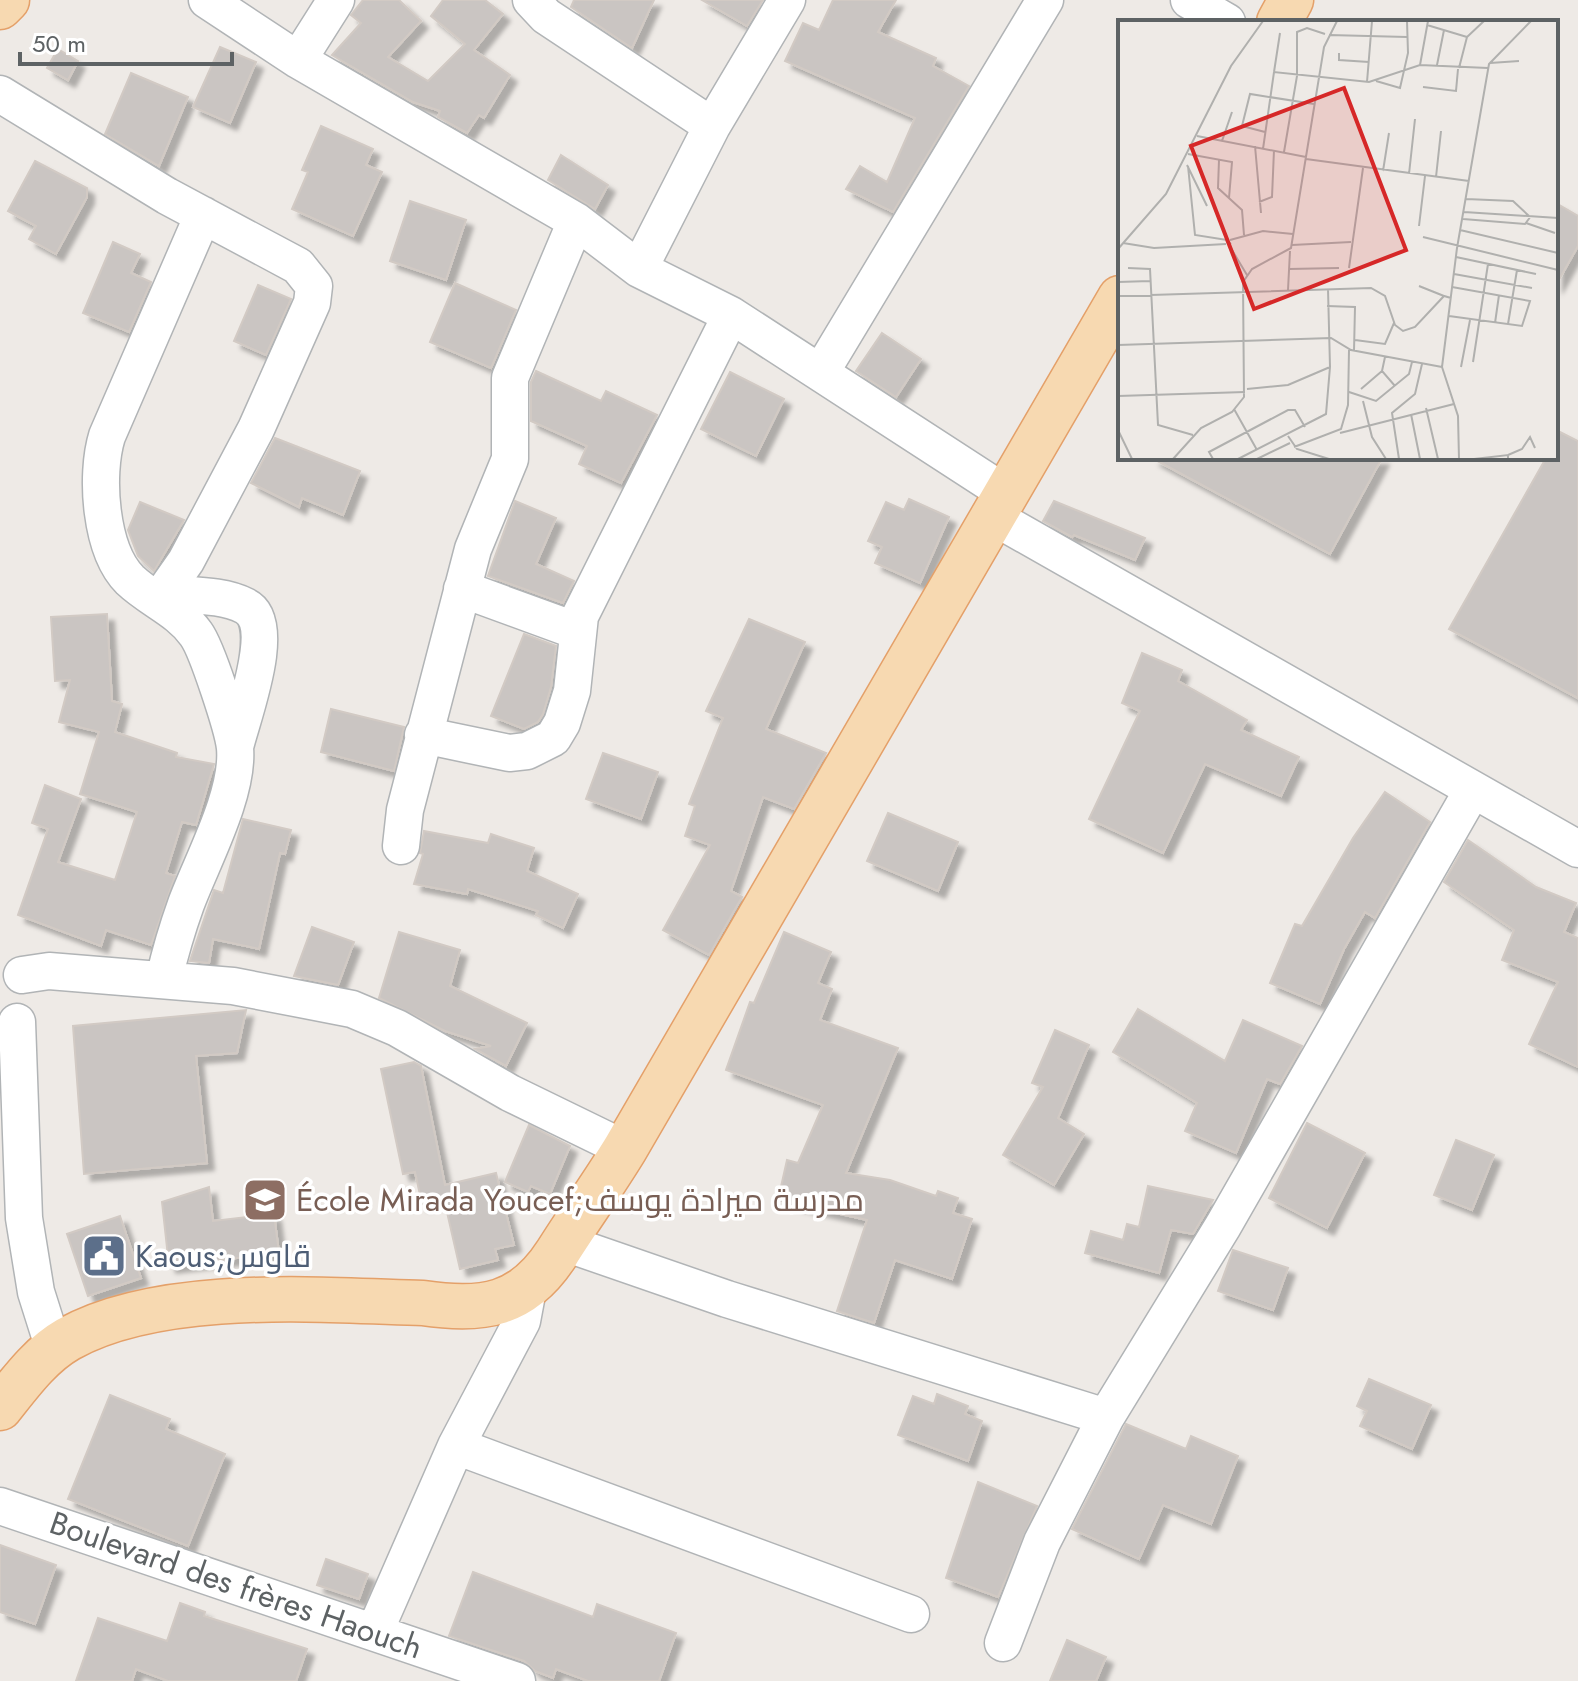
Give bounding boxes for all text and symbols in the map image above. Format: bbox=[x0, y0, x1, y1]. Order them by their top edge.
scale bar bbox=[20, 16, 232, 66]
inset map bbox=[1118, 20, 1558, 460]
text: 50 m bbox=[32, 26, 86, 61]
school or university icon: École Mirada Youcef;مدرسة ميرادة يوسف bbox=[241, 1176, 289, 1224]
place label: École Mirada Youcef;مدرسة ميرادة يوسف bbox=[296, 1177, 864, 1223]
public building icon: Kaous;قاوس bbox=[80, 1232, 128, 1280]
place label: Kaous;قاوس bbox=[135, 1233, 311, 1279]
street label: Boulevard des frères Haouch bbox=[44, 1500, 428, 1670]

